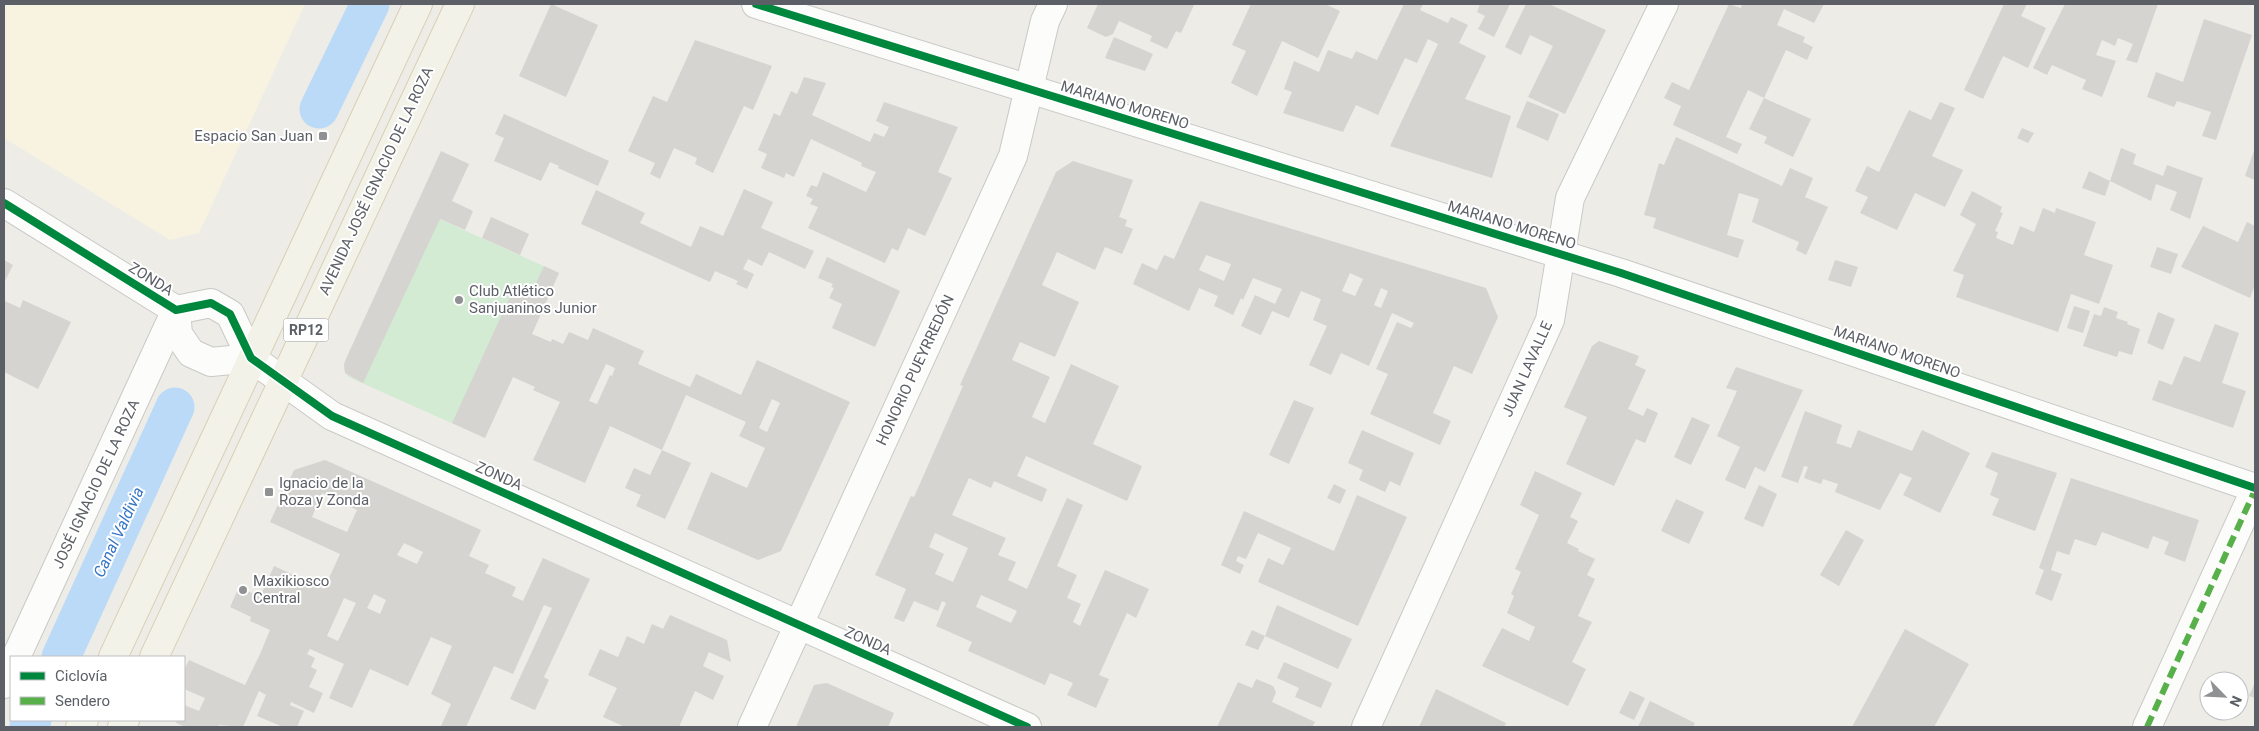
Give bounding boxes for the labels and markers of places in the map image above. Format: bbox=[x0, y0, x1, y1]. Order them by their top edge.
place label: Espacio San Juan bbox=[194, 127, 313, 145]
marker: Espacio San Juan bbox=[317, 130, 329, 142]
place label: Club Atlético Sanjuaninos Junior bbox=[469, 282, 597, 317]
marker: Club Atlético Sanjuaninos Junior bbox=[453, 294, 465, 306]
place label: Ignacio de la Roza y Zonda bbox=[279, 474, 369, 509]
marker: Ignacio de la Roza y Zonda bbox=[263, 486, 275, 498]
place label: Maxikiosco Central bbox=[253, 572, 329, 607]
marker: Maxikiosco Central bbox=[237, 584, 249, 596]

